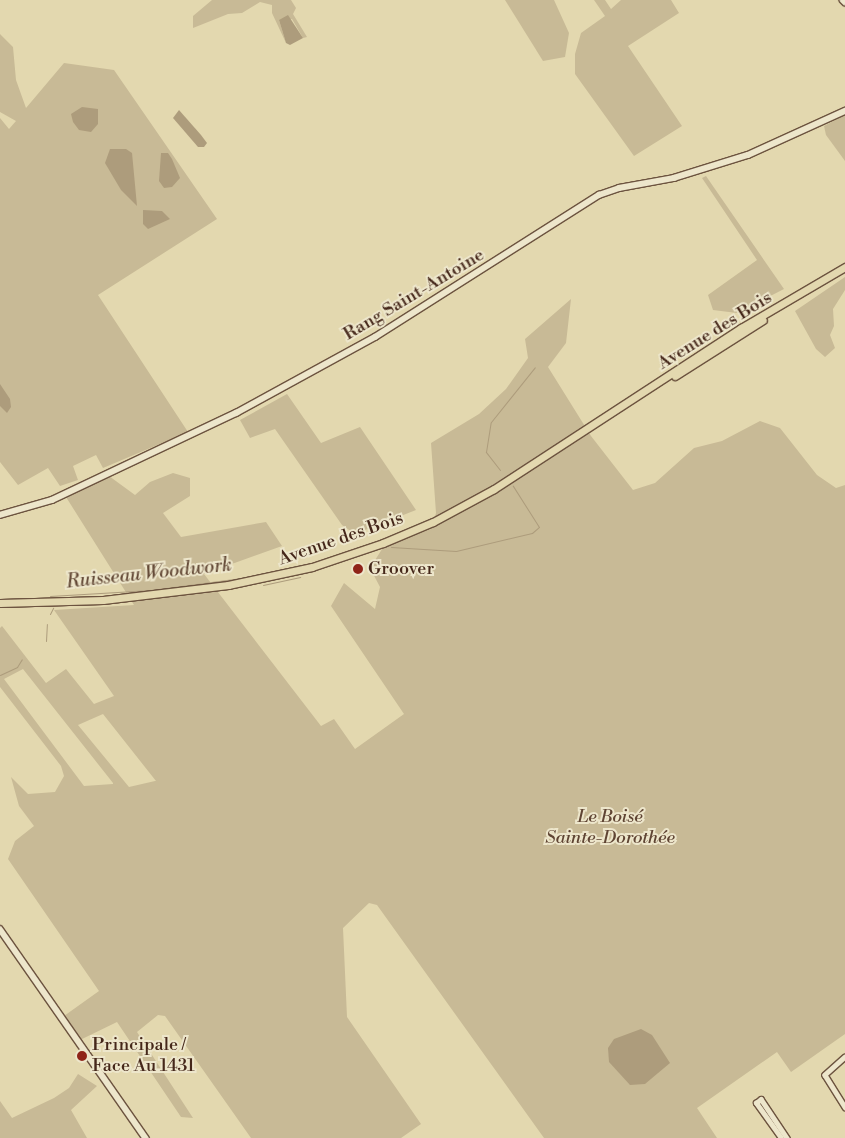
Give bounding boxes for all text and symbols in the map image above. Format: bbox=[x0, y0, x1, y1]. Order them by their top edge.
street label: Rang Saint-Antoine bbox=[340, 244, 488, 346]
street label: Avenue des Bois bbox=[654, 287, 776, 375]
street label: Avenue des Bois bbox=[276, 508, 406, 570]
water label: Ruisseau Woodwork bbox=[65, 554, 233, 594]
place label: Groover bbox=[368, 558, 434, 580]
marker: Groover bbox=[352, 563, 364, 575]
park label: Le Boisé Sainte-Dorothée bbox=[545, 807, 675, 850]
place label: Principale / Face Au 1431 bbox=[92, 1035, 195, 1078]
marker: Principale / Face Au 1431 bbox=[76, 1050, 88, 1062]

